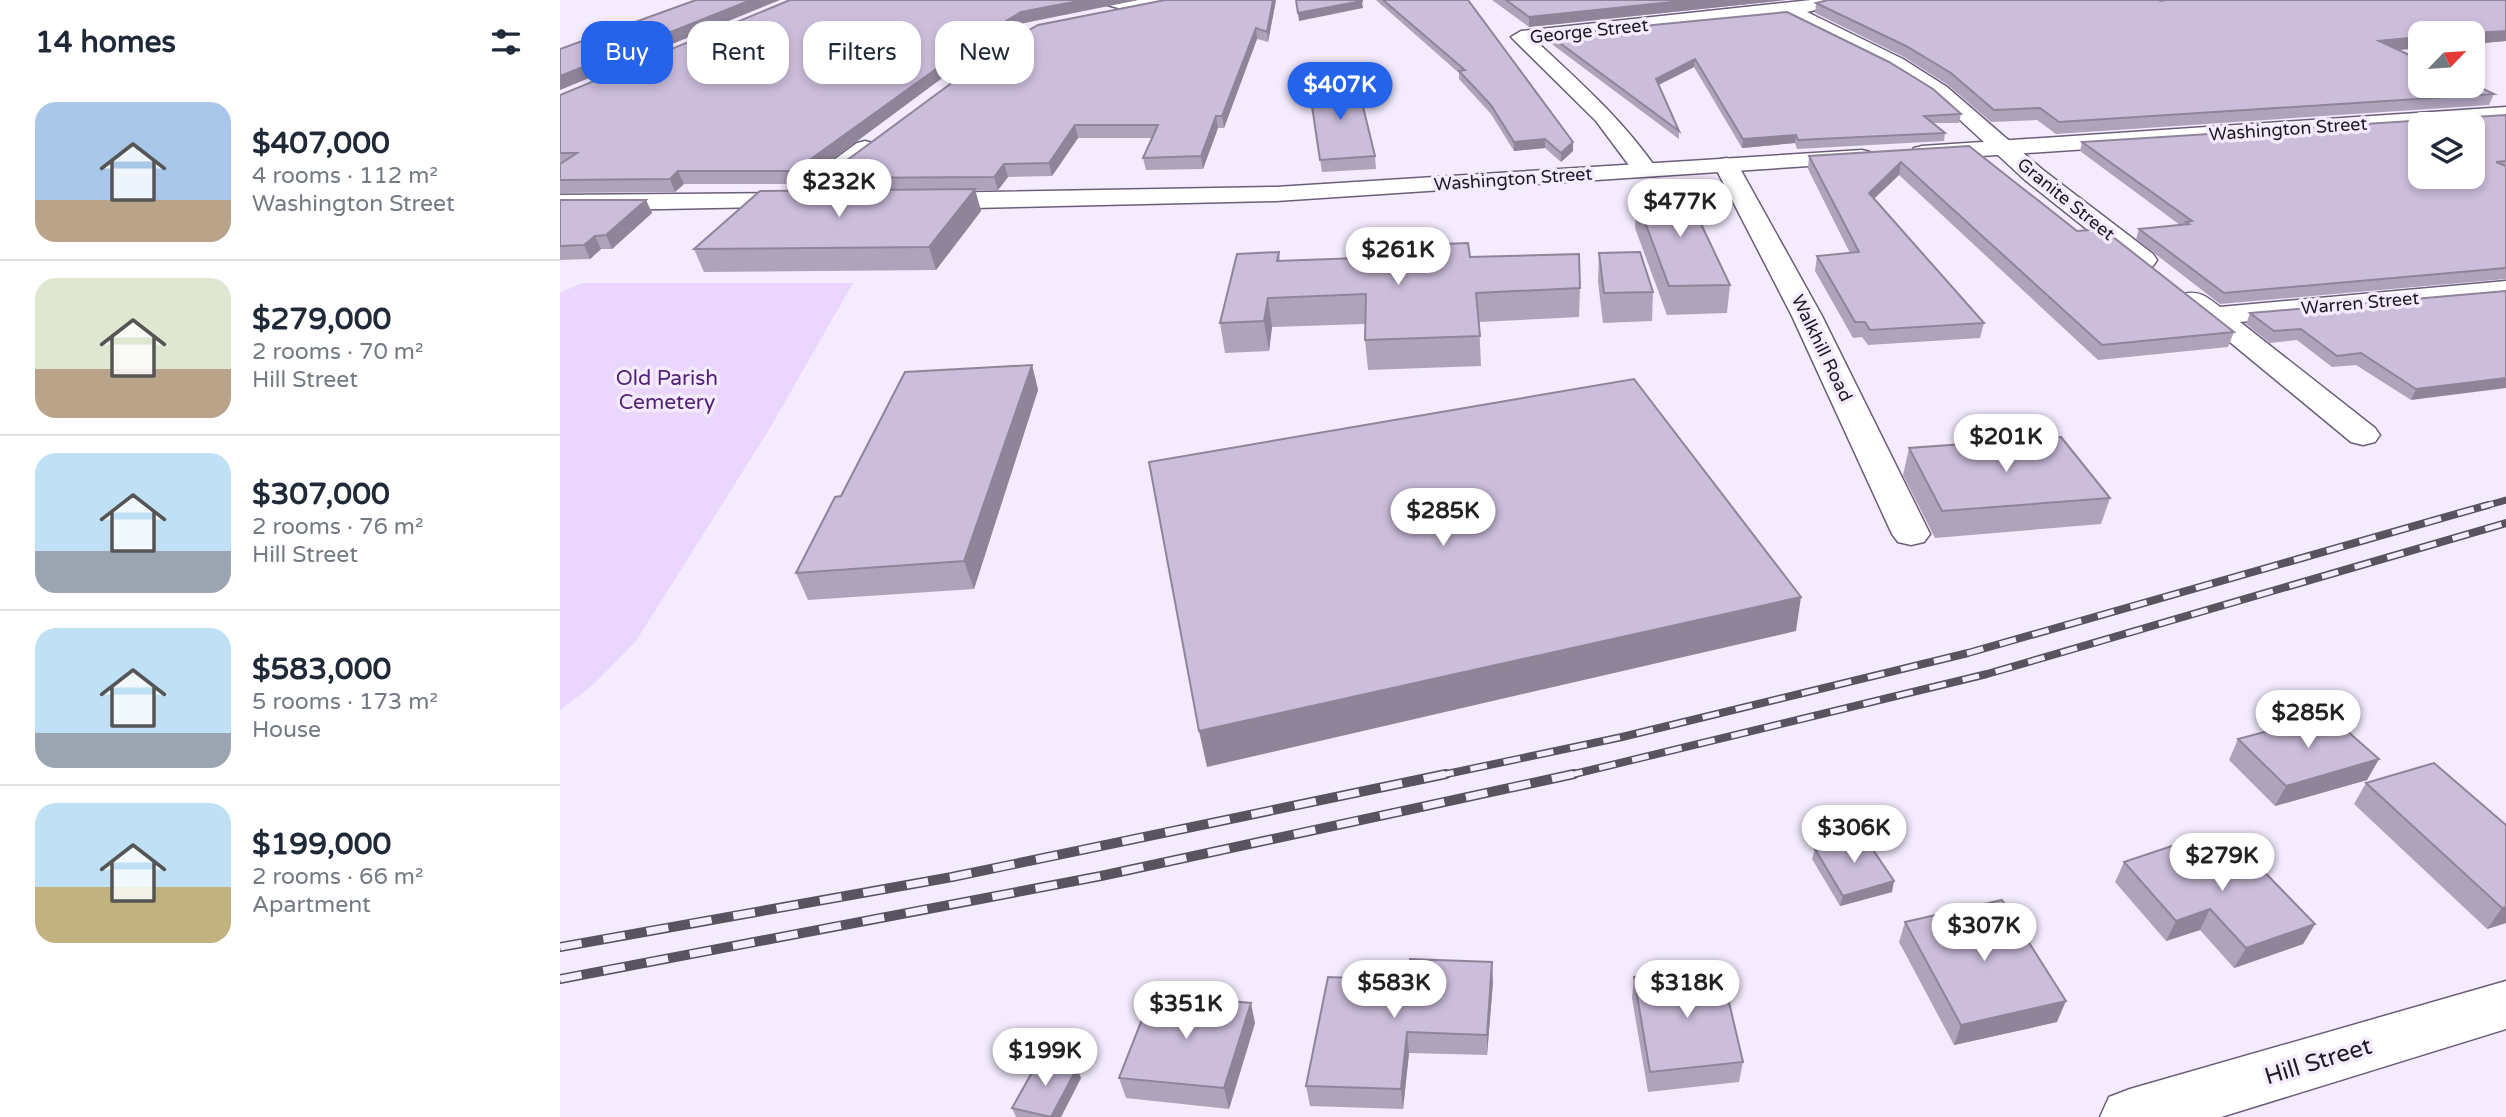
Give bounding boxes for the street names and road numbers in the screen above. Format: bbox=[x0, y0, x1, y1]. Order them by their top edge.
street label: George Street bbox=[1529, 14, 1649, 48]
street label: Washington Street bbox=[2208, 112, 2368, 146]
street label: Granite Street bbox=[2013, 153, 2119, 245]
street label: Washington Street bbox=[1433, 162, 1593, 196]
street label: Warren Street bbox=[2300, 287, 2420, 319]
street label: Walkhill Road bbox=[1787, 291, 1857, 405]
street label: Hill Street bbox=[2261, 1031, 2375, 1092]

